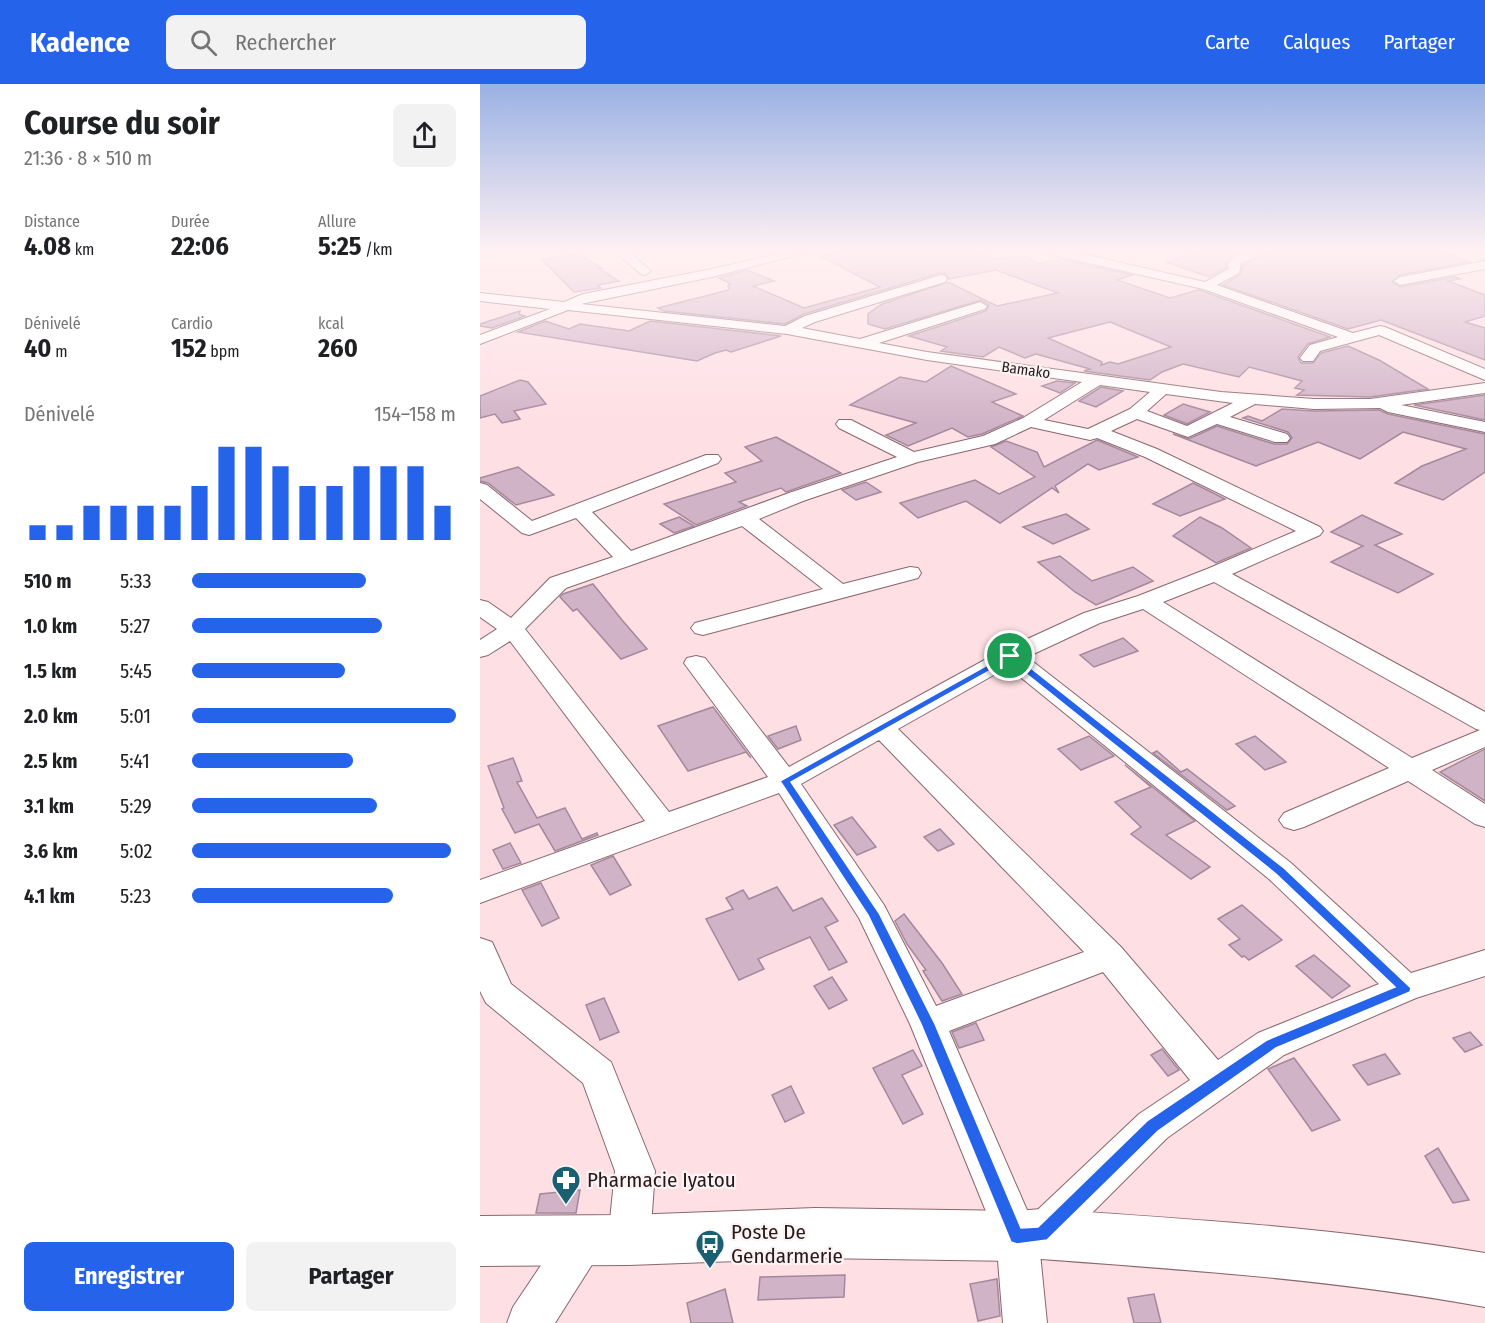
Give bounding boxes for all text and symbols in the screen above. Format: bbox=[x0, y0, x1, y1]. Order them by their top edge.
search box bbox=[166, 15, 586, 69]
text: Kadence bbox=[30, 26, 130, 59]
icon: search bbox=[187, 26, 220, 59]
text: Rechercher bbox=[235, 29, 336, 56]
text: Carte bbox=[1205, 29, 1250, 55]
text: Calques bbox=[1283, 29, 1350, 55]
text: Partager bbox=[1383, 29, 1455, 55]
text: Course du soir bbox=[24, 103, 220, 143]
button: share bbox=[393, 104, 456, 167]
text: 21:36 · 8 × 510 m bbox=[24, 146, 152, 170]
text: Distance bbox=[24, 212, 80, 231]
text: Durée bbox=[171, 212, 210, 231]
text: Allure bbox=[318, 212, 356, 231]
text: 4.08 bbox=[24, 231, 71, 262]
text: 22:06 bbox=[171, 231, 229, 262]
text: 5:25 bbox=[318, 231, 362, 262]
text: km bbox=[71, 240, 94, 259]
text: /km bbox=[362, 240, 393, 259]
text: Dénivelé bbox=[24, 314, 81, 333]
text: Cardio bbox=[171, 314, 213, 333]
text: kcal bbox=[318, 314, 344, 333]
text: 40 bbox=[24, 333, 52, 364]
text: 152 bbox=[171, 333, 207, 364]
text: 260 bbox=[318, 333, 358, 364]
text: m bbox=[52, 342, 68, 361]
text: bpm bbox=[207, 342, 240, 361]
street label: Bamako bbox=[1000, 358, 1052, 382]
text: Dénivelé bbox=[24, 402, 95, 426]
text: 154–158 m bbox=[374, 402, 456, 426]
text: 510 m bbox=[24, 569, 72, 593]
text: 5:33 bbox=[120, 569, 152, 593]
text: 1.0 km bbox=[24, 614, 77, 638]
text: 5:27 bbox=[120, 614, 150, 638]
pin bbox=[984, 630, 1035, 681]
icon: arrive bbox=[993, 639, 1026, 672]
text: 1.5 km bbox=[24, 659, 77, 683]
text: 5:45 bbox=[120, 659, 152, 683]
text: 2.0 km bbox=[24, 704, 78, 728]
text: 5:01 bbox=[120, 704, 151, 728]
text: 2.5 km bbox=[24, 749, 77, 773]
text: 5:41 bbox=[120, 749, 150, 773]
text: 3.1 km bbox=[24, 794, 74, 818]
text: 5:29 bbox=[120, 794, 152, 818]
text: 3.6 km bbox=[24, 839, 78, 863]
text: 5:02 bbox=[120, 839, 152, 863]
text: 4.1 km bbox=[24, 884, 75, 908]
text: 5:23 bbox=[120, 884, 151, 908]
pharmacy icon: Pharmacie Iyatou bbox=[550, 1164, 582, 1206]
place label: Pharmacie Iyatou bbox=[587, 1167, 736, 1193]
place label: Poste De Gendarmerie bbox=[731, 1219, 843, 1269]
bus stop icon: Poste De Gendarmerie bbox=[694, 1228, 726, 1270]
button: Enregistrer bbox=[24, 1242, 234, 1311]
button: Partager bbox=[246, 1242, 456, 1311]

